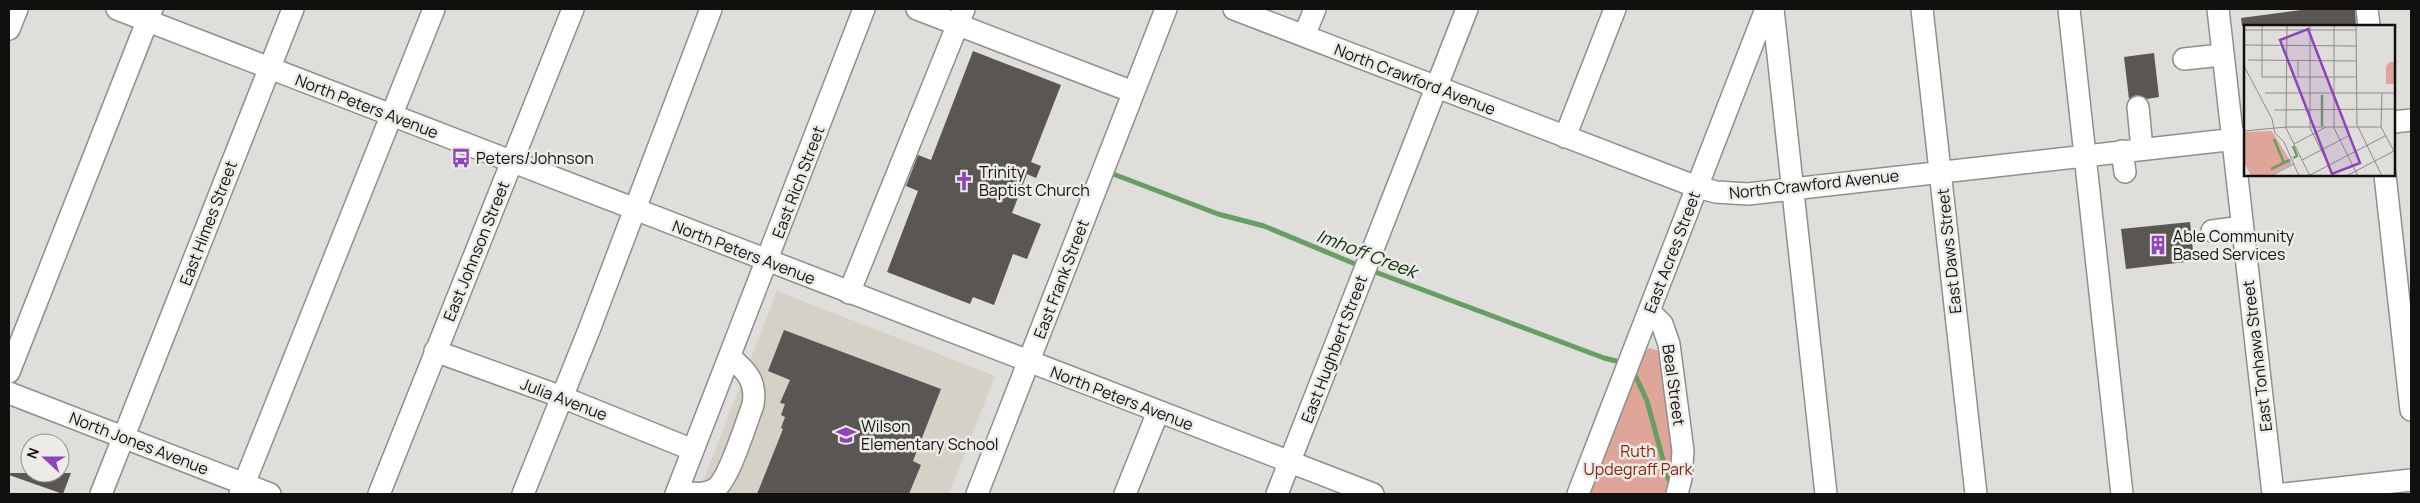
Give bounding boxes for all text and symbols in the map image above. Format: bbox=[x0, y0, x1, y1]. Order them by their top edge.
inset map bbox=[2244, 25, 2395, 176]
street label: North Crawford Avenue bbox=[1331, 38, 1499, 120]
street label: North Peters Avenue bbox=[292, 69, 442, 143]
street label: East Rich Street bbox=[767, 123, 829, 241]
bus stop icon: Peters/Johnson bbox=[450, 147, 472, 169]
place label: Peters/Johnson bbox=[476, 147, 594, 169]
street label: East Himes Street bbox=[174, 157, 242, 289]
place label: Trinity Baptist Church bbox=[979, 161, 1090, 201]
street label: North Crawford Avenue bbox=[1728, 164, 1900, 204]
church icon: Trinity Baptist Church bbox=[953, 170, 975, 192]
street label: East Johnson Street bbox=[438, 178, 514, 324]
street label: East Daws Street bbox=[1931, 187, 1967, 315]
street label: East Acres Street bbox=[1639, 188, 1705, 316]
street label: North Peters Avenue bbox=[669, 215, 819, 289]
street label: East Frank Street bbox=[1028, 216, 1094, 342]
water label: Imhoff Creek bbox=[1313, 223, 1423, 284]
place label: Able Community Based Services bbox=[2173, 225, 2295, 265]
building icon: Able Community Based Services bbox=[2147, 234, 2169, 256]
street label: East Hughbert Street bbox=[1296, 272, 1372, 426]
street label: East Tonhawa Street bbox=[2237, 279, 2277, 433]
street label: Beal Street bbox=[1657, 343, 1691, 427]
street label: North Peters Avenue bbox=[1047, 361, 1197, 435]
street label: Julia Avenue bbox=[517, 372, 611, 426]
street label: North Jones Avenue bbox=[66, 406, 212, 480]
place label: Wilson Elementary School bbox=[861, 415, 999, 455]
school or university icon: Wilson Elementary School bbox=[835, 424, 857, 446]
north arrow bbox=[20, 433, 70, 483]
park label: Ruth Updegraff Park bbox=[1583, 440, 1694, 480]
text: N bbox=[22, 445, 43, 461]

